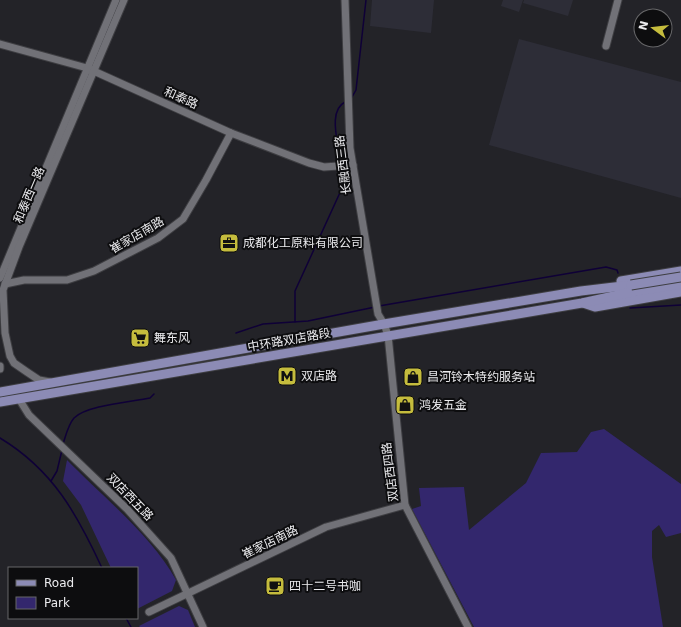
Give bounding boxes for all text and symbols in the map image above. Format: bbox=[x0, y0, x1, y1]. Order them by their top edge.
north arrow bbox=[633, 8, 673, 48]
text: N bbox=[636, 19, 651, 32]
street label: 和泰路 bbox=[162, 84, 200, 112]
street label: 长融西三路 bbox=[332, 134, 354, 196]
street label: 和泰西一路 bbox=[11, 165, 47, 225]
street label: 崔家店南路 bbox=[108, 214, 166, 256]
office icon: 成都化工原料有限公司 bbox=[218, 232, 240, 254]
place label: 成都化工原料有限公司 bbox=[243, 236, 363, 250]
street label: 中环路双店路段 bbox=[246, 326, 332, 354]
supermarket icon: 舞东风 bbox=[129, 327, 151, 349]
place label: 舞东风 bbox=[154, 331, 190, 345]
metro station icon: 双店路 bbox=[276, 365, 298, 387]
shop icon: 昌河铃木特约服务站 bbox=[402, 366, 424, 388]
place label: 双店路 bbox=[301, 369, 337, 383]
place label: 昌河铃木特约服务站 bbox=[427, 370, 535, 384]
shop icon: 鸿发五金 bbox=[394, 394, 416, 416]
place label: 鸿发五金 bbox=[419, 398, 467, 412]
street label: 双店西四路 bbox=[379, 441, 401, 503]
street label: 双店西五路 bbox=[104, 471, 156, 523]
street label: 崔家店南路 bbox=[240, 523, 300, 561]
legend bbox=[8, 567, 138, 619]
cafe icon: 四十二号书咖 bbox=[264, 575, 286, 597]
text: Road bbox=[44, 576, 74, 590]
place label: 四十二号书咖 bbox=[289, 579, 361, 593]
text: Park bbox=[44, 596, 70, 610]

